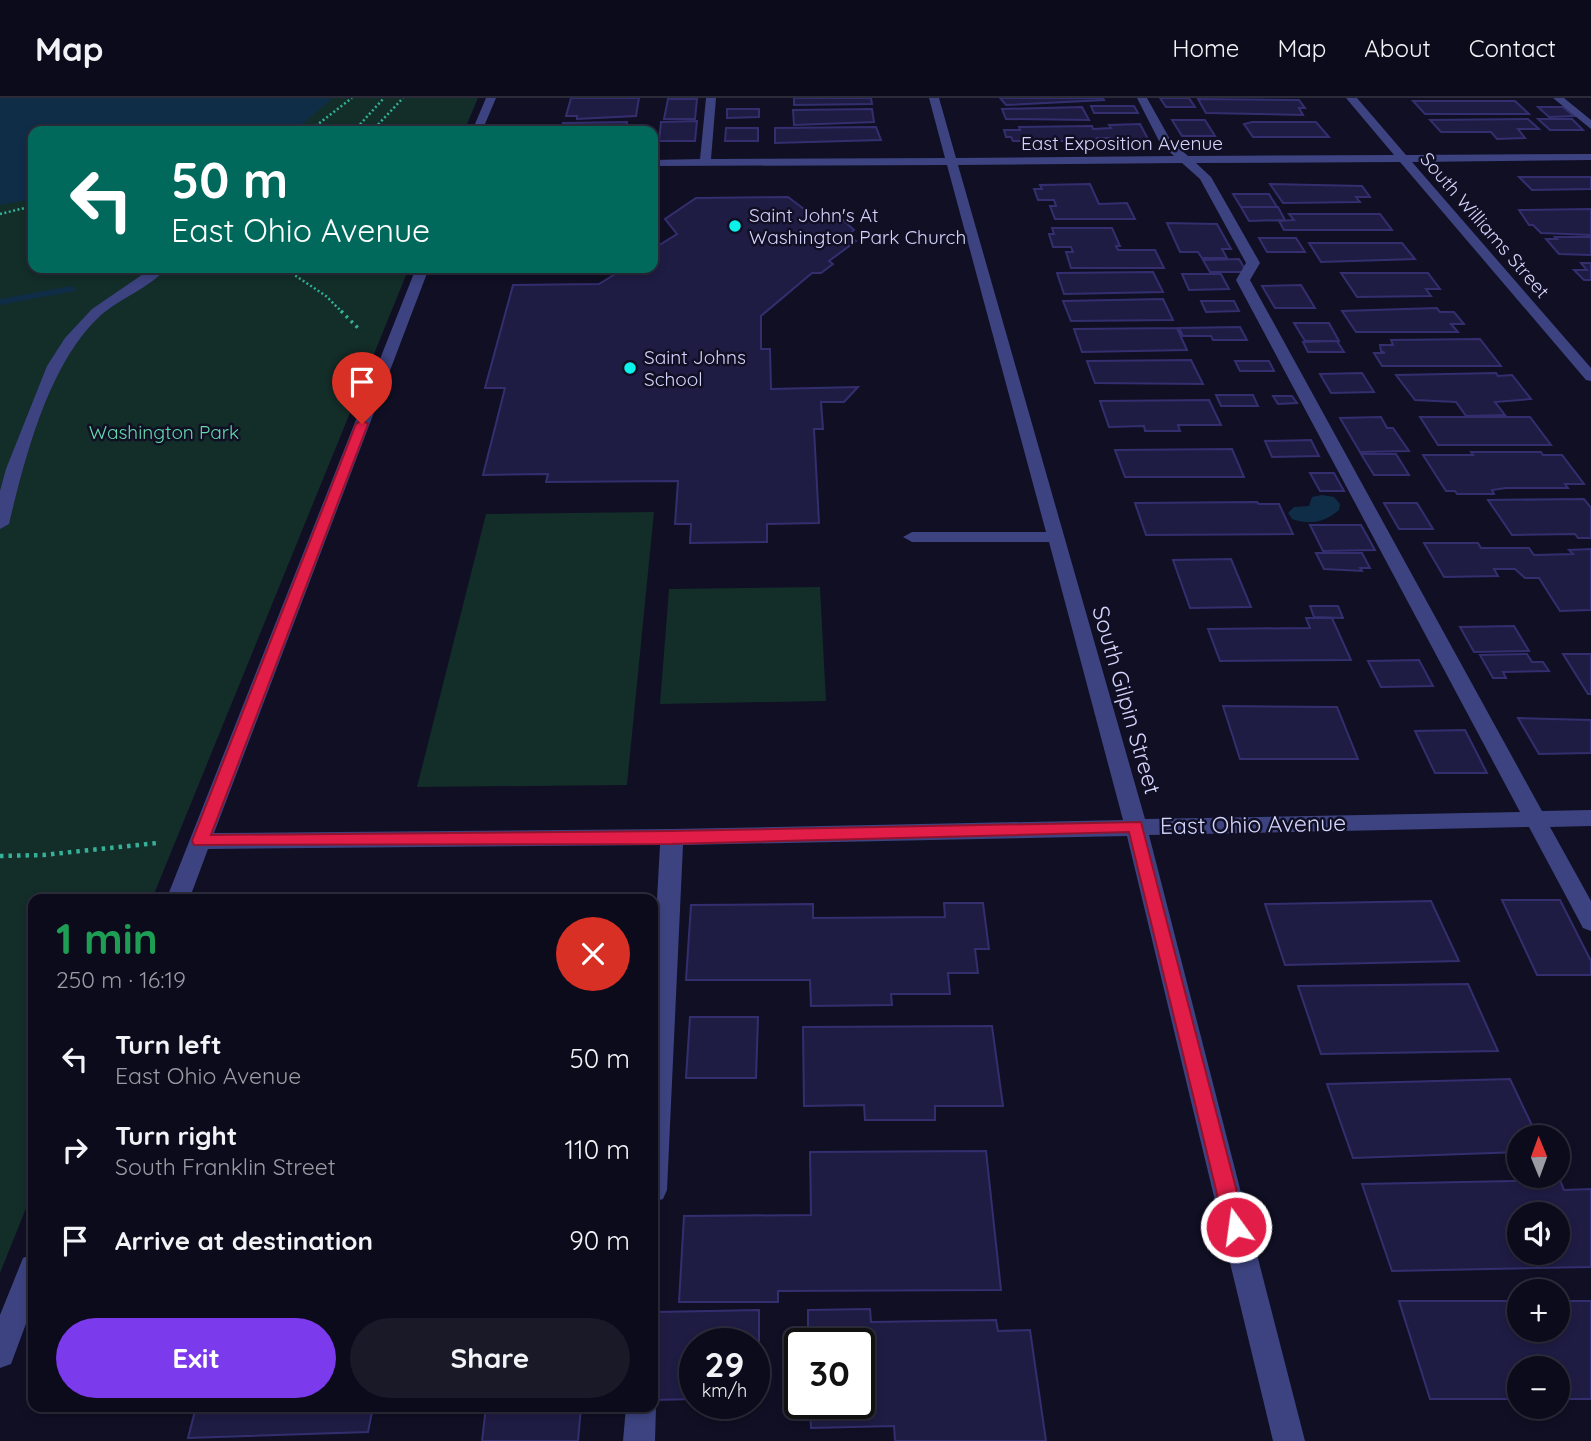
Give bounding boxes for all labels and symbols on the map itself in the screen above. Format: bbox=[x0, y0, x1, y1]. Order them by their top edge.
street label: East Exposition Avenue bbox=[1021, 131, 1223, 155]
street label: South Williams Street bbox=[1415, 147, 1555, 303]
place label: Saint John's At Washington Park Church bbox=[749, 203, 966, 249]
marker: Saint John's At Washington Park Church bbox=[727, 218, 743, 234]
place label: Saint Johns School bbox=[644, 345, 746, 391]
pin bbox=[332, 352, 392, 424]
marker: Saint Johns School bbox=[622, 360, 638, 376]
park label: Washington Park bbox=[89, 420, 239, 444]
street label: South Gilpin Street bbox=[1086, 602, 1168, 798]
street label: East Ohio Avenue bbox=[1160, 808, 1346, 840]
north arrow bbox=[1507, 1125, 1570, 1188]
position arrow bbox=[1199, 1190, 1273, 1264]
speed limit sign: 30 bbox=[784, 1328, 875, 1419]

